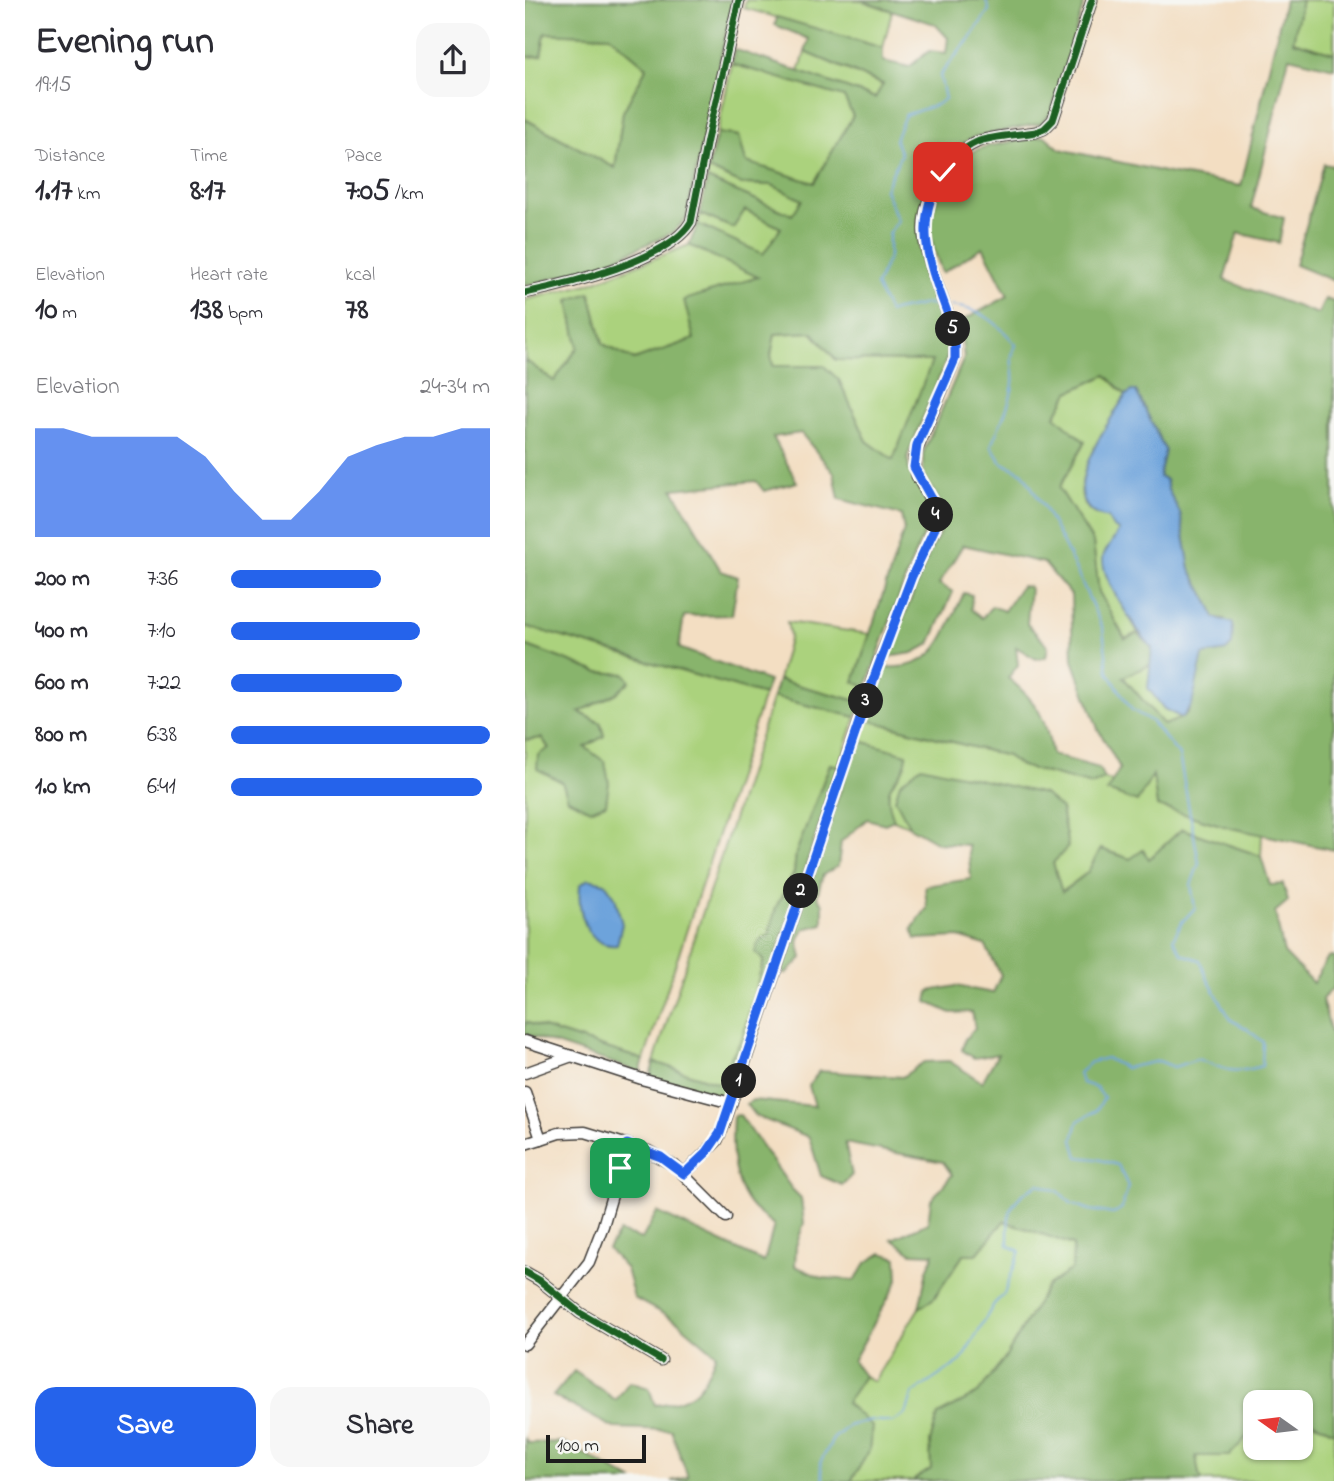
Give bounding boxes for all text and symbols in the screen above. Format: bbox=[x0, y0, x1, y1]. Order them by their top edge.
text: Evening run bbox=[35, 15, 214, 71]
button: share bbox=[416, 23, 490, 97]
text: 19:15 bbox=[35, 69, 72, 102]
pin bbox=[913, 142, 973, 202]
text: Distance bbox=[35, 143, 105, 170]
text: Time bbox=[190, 143, 228, 170]
text: Pace bbox=[345, 143, 382, 170]
icon: check bbox=[924, 153, 962, 191]
text: 1.17 bbox=[35, 170, 73, 214]
text: 8:17 bbox=[190, 170, 226, 214]
text: 7:05 bbox=[345, 170, 390, 214]
text: km bbox=[73, 181, 100, 208]
text: /km bbox=[390, 181, 424, 208]
text: Elevation bbox=[35, 262, 105, 289]
text: Heart rate bbox=[190, 262, 268, 289]
text: kcal bbox=[345, 262, 375, 289]
text: 10 bbox=[35, 289, 58, 333]
text: 138 bbox=[190, 289, 223, 333]
text: 78 bbox=[345, 289, 369, 333]
text: m bbox=[58, 300, 77, 327]
text: bpm bbox=[223, 300, 263, 327]
pin: 5 bbox=[935, 312, 971, 346]
text: 5 bbox=[947, 315, 958, 342]
text: Elevation bbox=[35, 371, 120, 404]
text: 24–34 m bbox=[420, 371, 490, 404]
pin: 4 bbox=[919, 498, 953, 532]
text: 4 bbox=[932, 501, 939, 528]
text: 200 m bbox=[35, 563, 90, 596]
text: 7:36 bbox=[147, 563, 178, 596]
text: 400 m bbox=[35, 615, 88, 648]
text: 7:10 bbox=[147, 615, 176, 648]
text: 600 m bbox=[35, 667, 89, 700]
text: 7:22 bbox=[147, 667, 181, 700]
pin: 3 bbox=[849, 684, 883, 718]
text: 3 bbox=[862, 687, 869, 714]
text: 800 m bbox=[35, 719, 87, 752]
text: 6:38 bbox=[147, 719, 177, 752]
text: 1.0 km bbox=[35, 771, 91, 804]
text: 6:41 bbox=[147, 771, 176, 804]
pin: 2 bbox=[783, 874, 819, 908]
text: 2 bbox=[796, 877, 805, 904]
pin: 1 bbox=[721, 1064, 757, 1098]
text: 1 bbox=[735, 1067, 742, 1094]
pin bbox=[590, 1138, 650, 1198]
icon: arrive bbox=[601, 1149, 639, 1187]
button: Save bbox=[35, 1387, 256, 1467]
button: Share bbox=[270, 1387, 490, 1467]
north arrow bbox=[1243, 1390, 1313, 1460]
map controls bbox=[1243, 1390, 1313, 1460]
scale bar bbox=[546, 1432, 646, 1464]
text: 100 m bbox=[557, 1433, 599, 1460]

